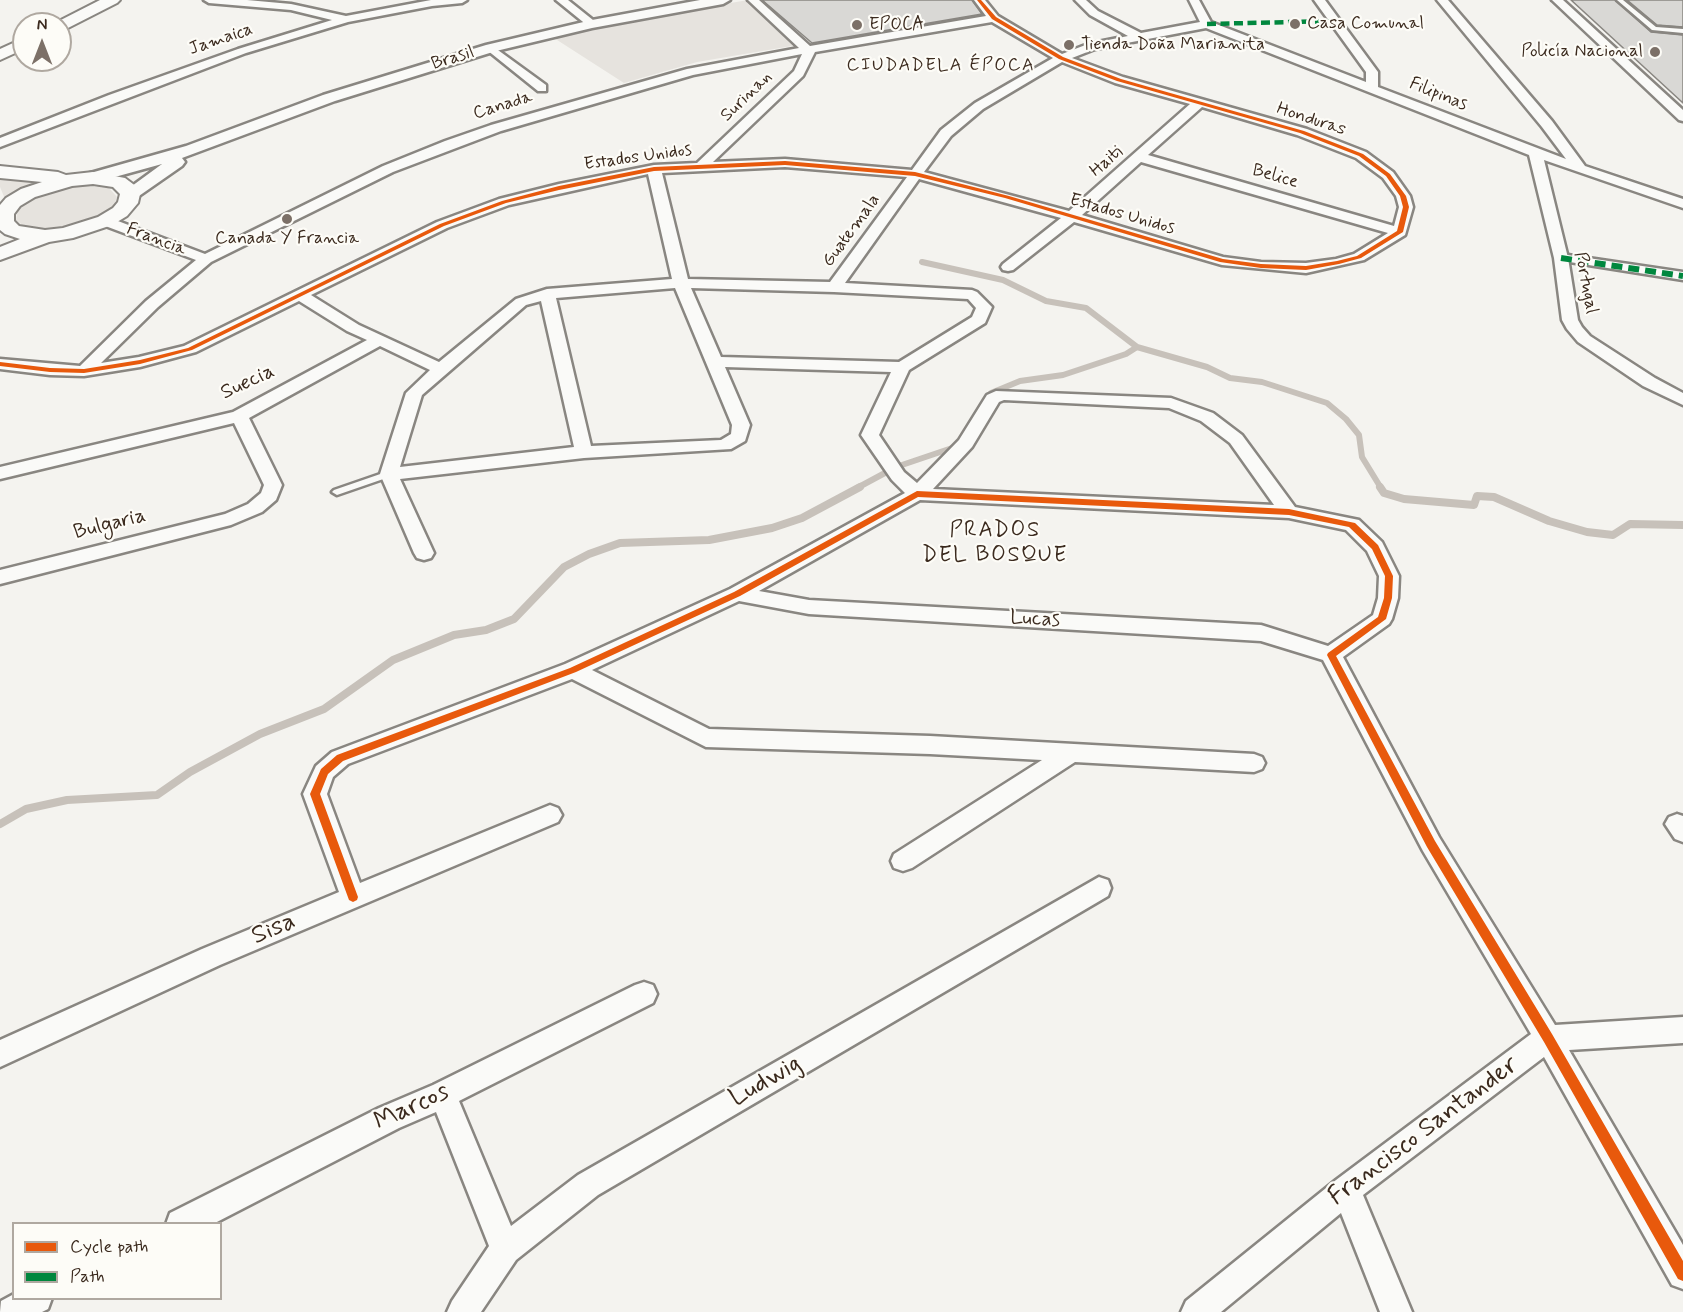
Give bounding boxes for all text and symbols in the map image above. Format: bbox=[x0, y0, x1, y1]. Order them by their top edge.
north arrow bbox=[12, 12, 72, 72]
place label: Casa Comunal bbox=[1307, 13, 1424, 35]
place label: EPOCA bbox=[869, 14, 924, 36]
text: N bbox=[37, 15, 47, 36]
marker: Casa Comunal bbox=[1288, 17, 1302, 31]
marker: EPOCA bbox=[850, 18, 864, 32]
street label: Jamaica bbox=[186, 19, 256, 61]
place label: Tienda Doña Marianita bbox=[1081, 34, 1265, 56]
marker: Tienda Doña Marianita bbox=[1062, 38, 1076, 52]
place label: Policía Nacional bbox=[1521, 41, 1643, 63]
street label: Brasil bbox=[429, 42, 477, 76]
marker: Policía Nacional bbox=[1648, 45, 1662, 59]
district label: CIUDADELA ÉPOCA bbox=[848, 55, 1034, 77]
street label: Surinan bbox=[717, 67, 777, 127]
street label: Filipinas bbox=[1406, 74, 1470, 116]
street label: Canada bbox=[471, 87, 535, 125]
street label: Honduras bbox=[1274, 99, 1348, 141]
street label: Estados Unidos bbox=[583, 140, 693, 176]
street label: Haiti bbox=[1086, 142, 1128, 182]
street label: Belice bbox=[1249, 160, 1301, 194]
street label: Guatemala bbox=[818, 190, 886, 272]
street label: Estados Unidos bbox=[1067, 190, 1177, 240]
marker: Canada Y Francia bbox=[280, 212, 294, 226]
street label: Francia bbox=[123, 219, 189, 261]
place label: Canada Y Francia bbox=[215, 228, 359, 250]
street label: Portugal bbox=[1568, 250, 1602, 316]
street label: Suecia bbox=[217, 360, 279, 406]
street label: Bulgaria bbox=[71, 504, 149, 546]
district label: PRADOS DEL BOSQUE bbox=[923, 518, 1067, 570]
street label: Lucas bbox=[1009, 606, 1061, 634]
street label: Sisa bbox=[247, 907, 301, 953]
street label: Ludwig bbox=[724, 1049, 808, 1115]
street label: Francisco Santander bbox=[1323, 1050, 1525, 1214]
street label: Marcos bbox=[370, 1077, 454, 1139]
legend bbox=[12, 1222, 222, 1300]
text: Cycle path bbox=[70, 1235, 148, 1259]
text: Path bbox=[70, 1265, 105, 1289]

